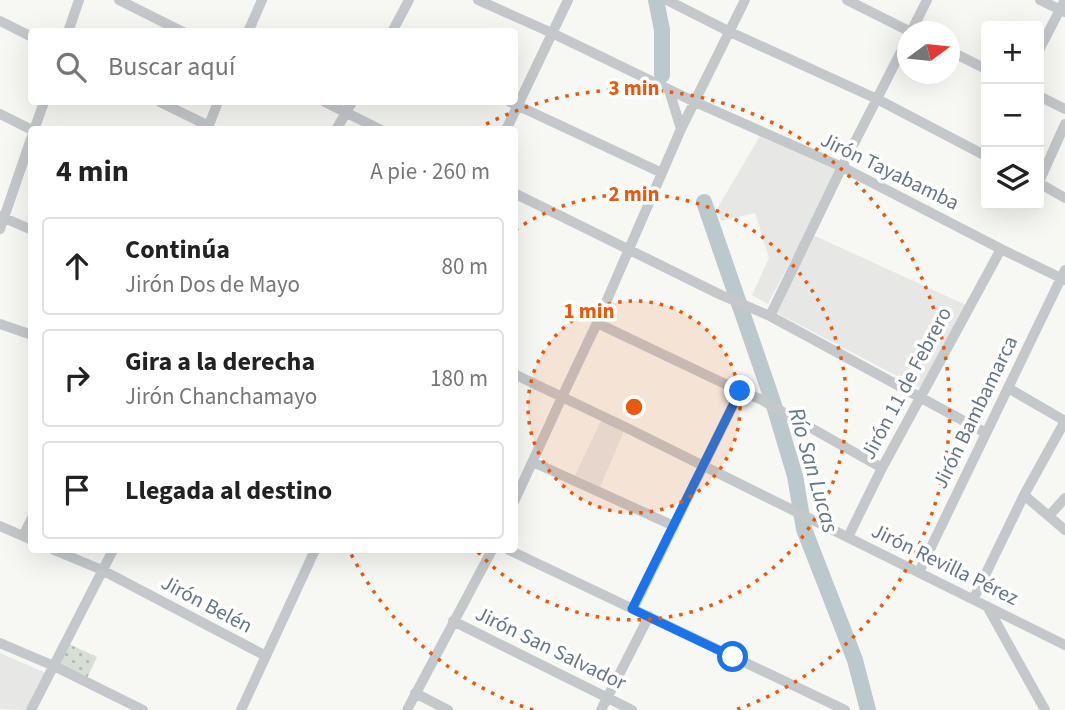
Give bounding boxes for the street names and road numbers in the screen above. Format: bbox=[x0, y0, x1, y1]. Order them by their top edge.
street label: Jirón Tayabamba bbox=[816, 124, 964, 218]
street label: Jirón 11 de Febrero bbox=[853, 301, 959, 465]
street label: Jirón Bambamarca bbox=[925, 331, 1025, 493]
street label: Jirón Revilla Pérez bbox=[866, 515, 1024, 613]
street label: Jirón Belén bbox=[156, 567, 258, 641]
street label: Jirón San Salvador bbox=[471, 599, 632, 698]

